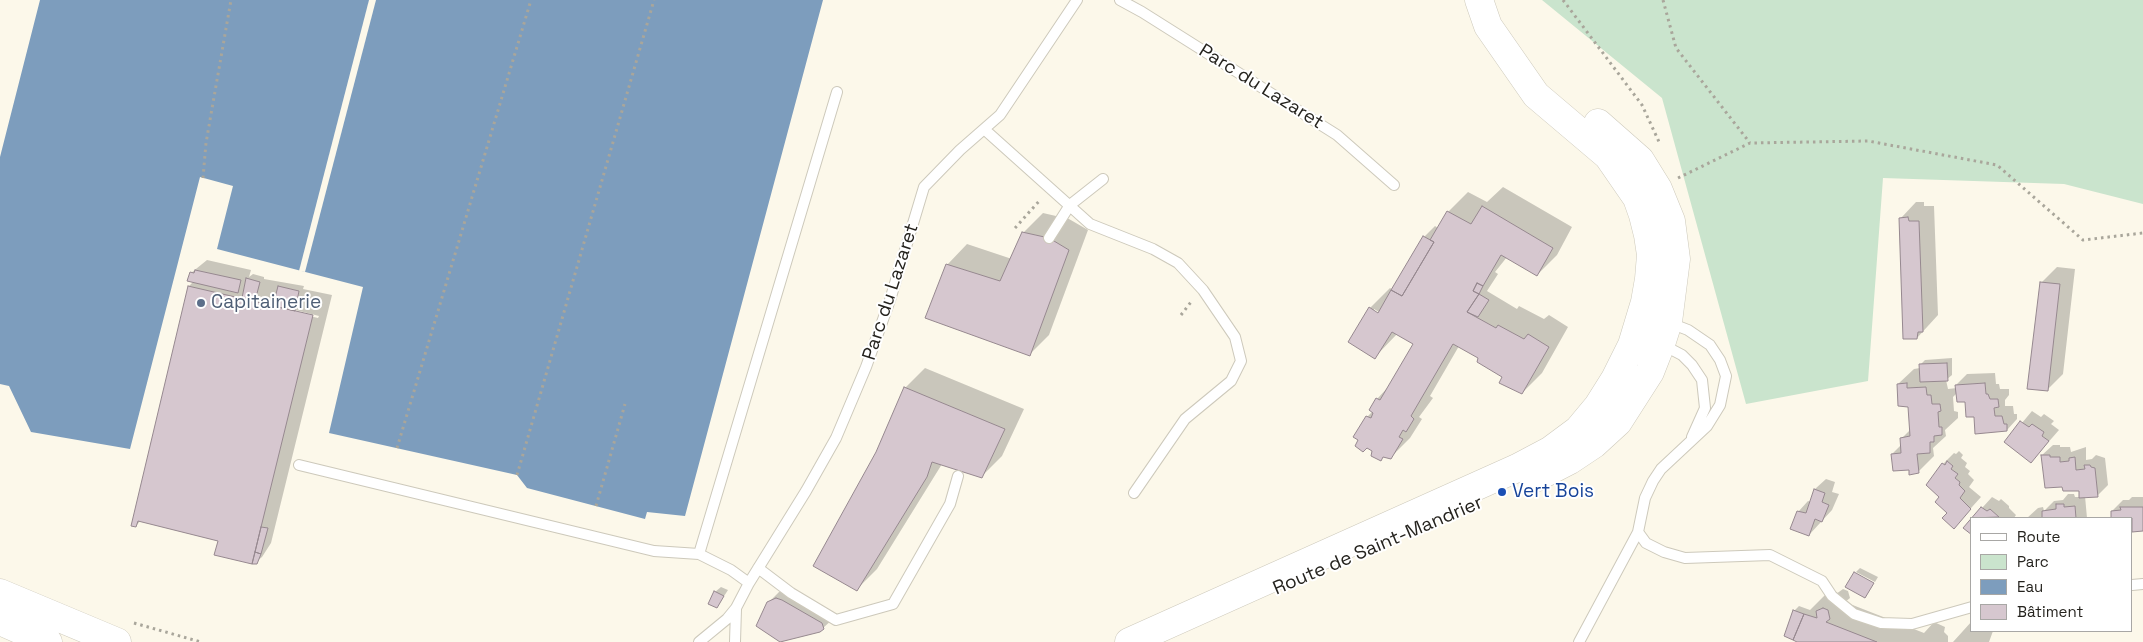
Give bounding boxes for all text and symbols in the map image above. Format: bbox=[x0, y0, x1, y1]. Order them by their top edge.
street label: Parc du Lazaret bbox=[1195, 40, 1327, 134]
street label: Parc du Lazaret bbox=[858, 221, 924, 363]
place label: Capitainerie bbox=[211, 292, 321, 314]
marker: Capitainerie bbox=[195, 297, 207, 309]
place label: Vert Bois bbox=[1512, 481, 1594, 503]
marker: Vert Bois bbox=[1496, 486, 1508, 498]
street label: Route de Saint-Mandrier bbox=[1270, 491, 1486, 601]
legend bbox=[1970, 517, 2133, 632]
text: Route bbox=[2017, 527, 2060, 546]
text: Parc bbox=[2017, 552, 2049, 571]
text: Eau bbox=[2017, 577, 2043, 596]
text: Bâtiment bbox=[2017, 602, 2083, 621]

